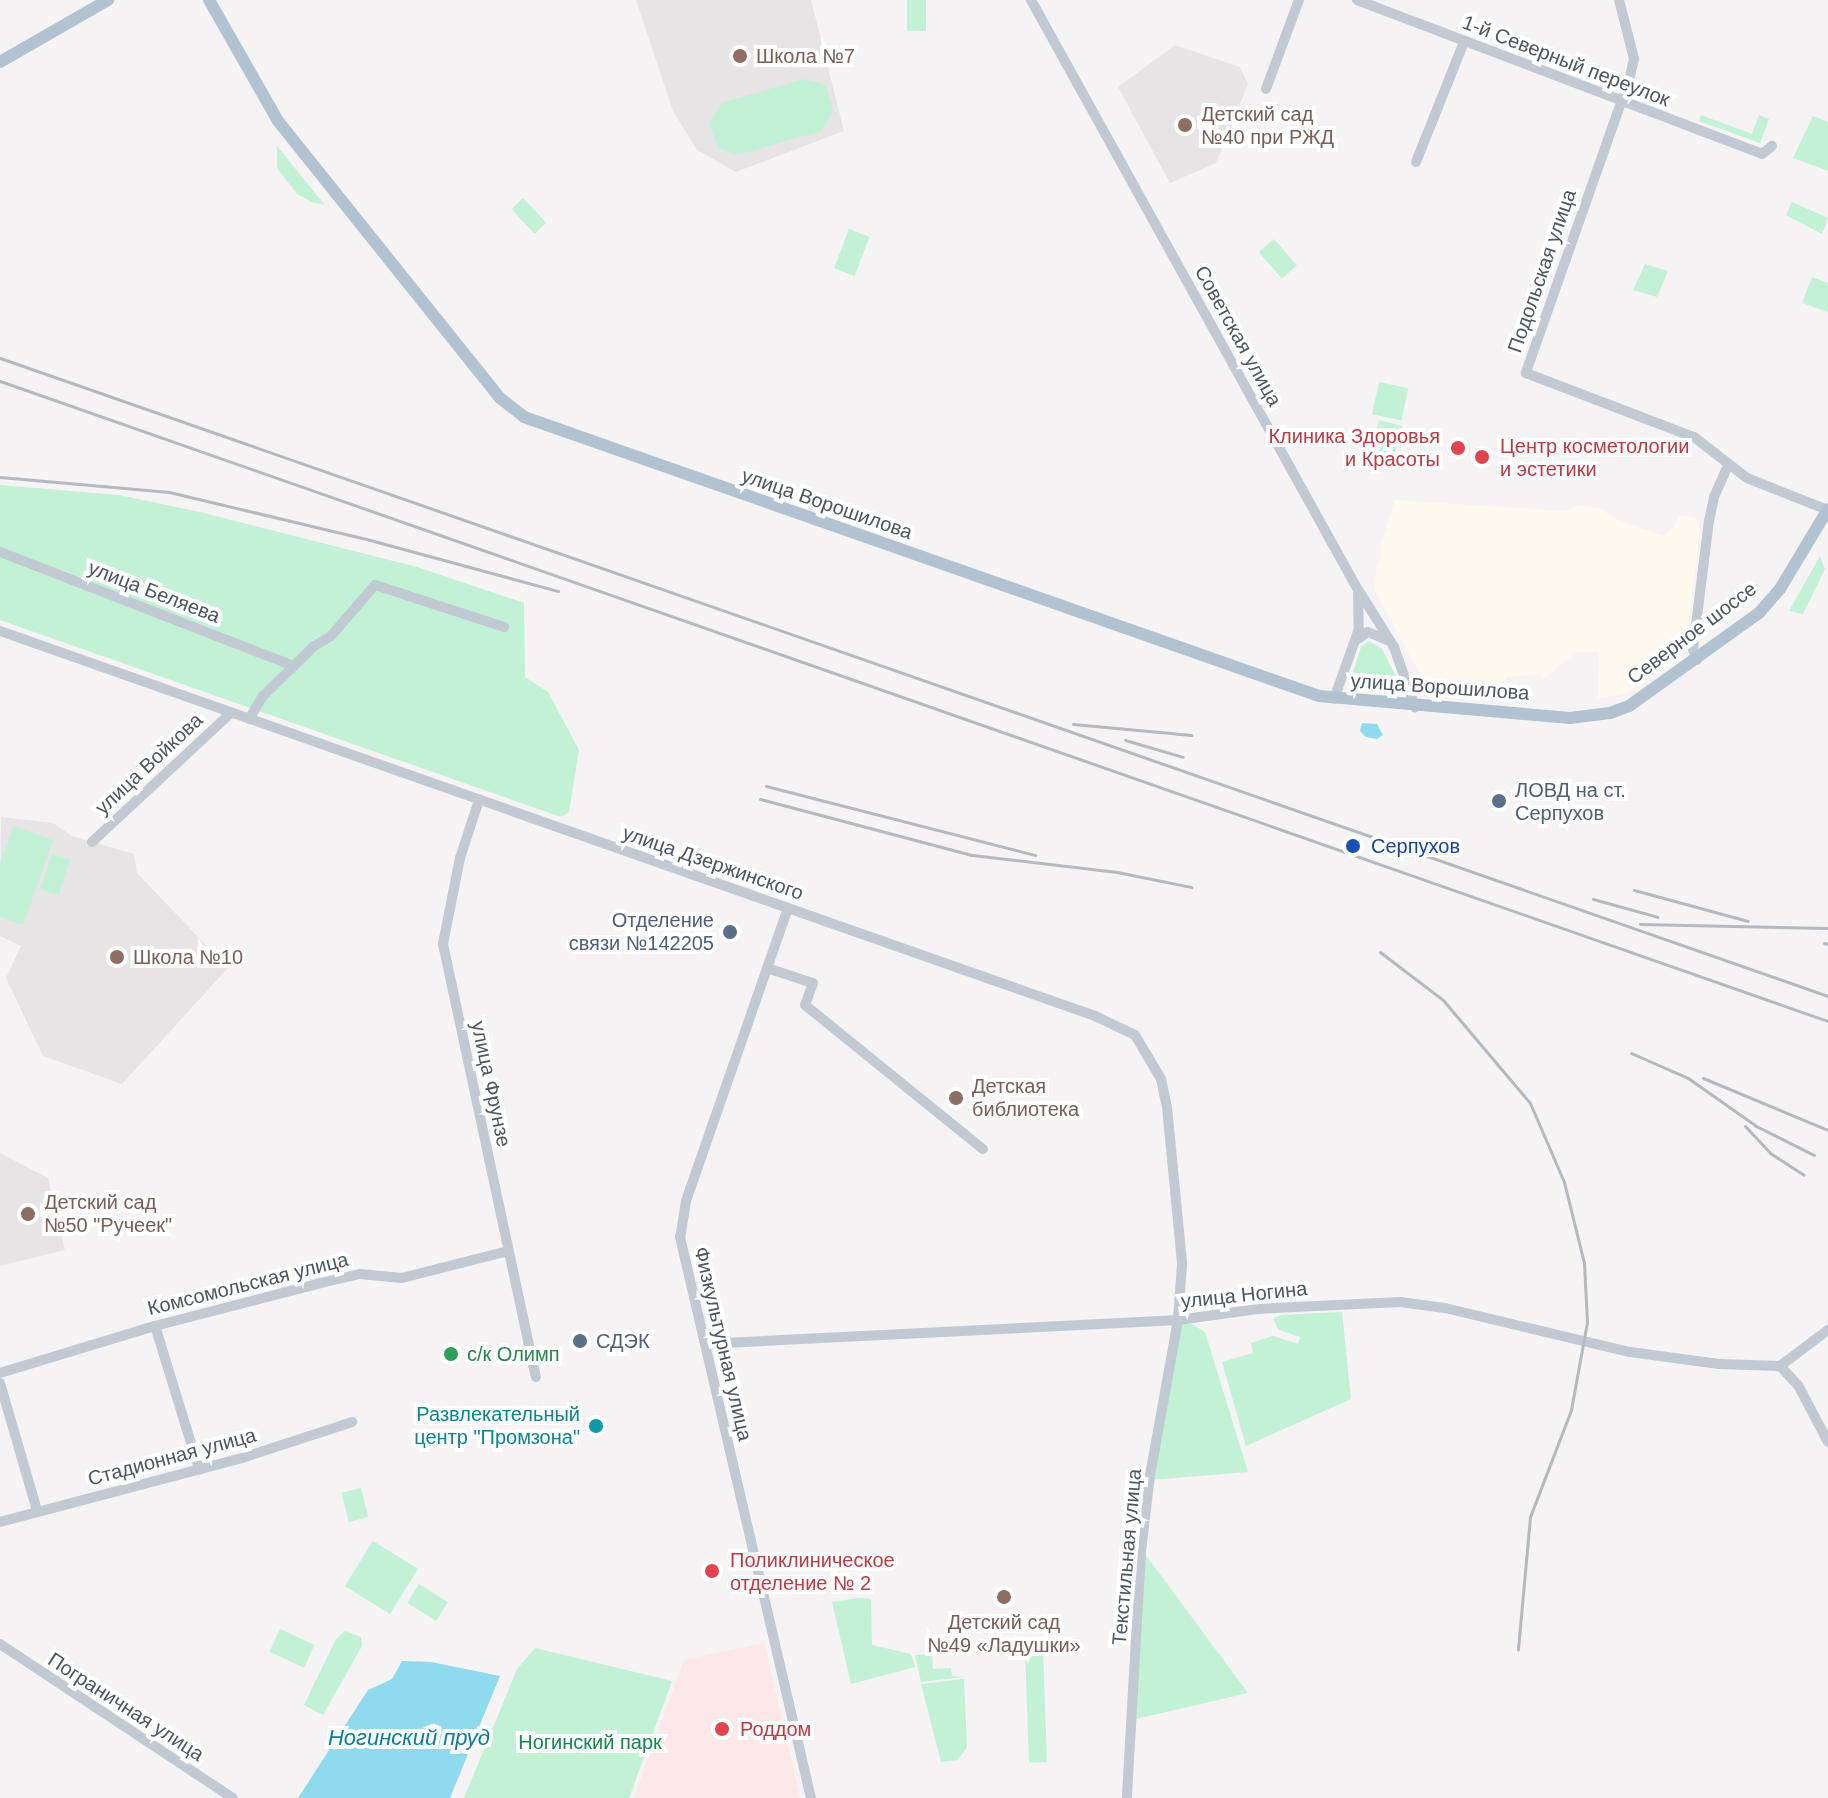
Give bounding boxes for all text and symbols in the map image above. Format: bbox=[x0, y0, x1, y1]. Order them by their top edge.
street label: 1-й Северный переулок bbox=[1459, 10, 1673, 112]
place label: Школа №7 bbox=[756, 44, 855, 68]
marker: Школа №7 bbox=[731, 47, 749, 65]
place label: Детский сад №40 при РЖД bbox=[1201, 102, 1334, 149]
marker: Детский сад №40 при РЖД bbox=[1176, 116, 1194, 134]
street label: Подольская улица bbox=[1503, 186, 1581, 356]
street label: Советская улица bbox=[1189, 262, 1287, 410]
place label: Клиника Здоровья и Красоты bbox=[1268, 424, 1440, 471]
place label: Центр косметологии и эстетики bbox=[1500, 434, 1689, 481]
marker: Клиника Здоровья и Красоты bbox=[1447, 437, 1469, 459]
marker: Центр косметологии и эстетики bbox=[1471, 446, 1493, 468]
street label: улица Ворошилова bbox=[738, 464, 916, 544]
street label: улица Беляева bbox=[85, 556, 223, 628]
street label: Северное шоссе bbox=[1623, 577, 1761, 689]
street label: улица Ворошилова bbox=[1350, 669, 1530, 705]
street label: улица Войкова bbox=[90, 708, 208, 820]
place label: ЛОВД на ст. Серпухов bbox=[1515, 778, 1626, 825]
marker: ЛОВД на ст. Серпухов bbox=[1490, 792, 1508, 810]
street label: улица Дзержинского bbox=[619, 821, 807, 905]
place label: Серпухов bbox=[1371, 834, 1460, 858]
marker: Серпухов bbox=[1342, 835, 1364, 857]
place label: Отделение связи №142205 bbox=[569, 908, 714, 955]
marker: Отделение связи №142205 bbox=[721, 923, 739, 941]
place label: Школа №10 bbox=[133, 945, 243, 969]
marker: Школа №10 bbox=[108, 948, 126, 966]
street label: улица Фрунзе bbox=[466, 1019, 516, 1149]
place label: Детская библиотека bbox=[972, 1074, 1079, 1121]
marker: Детская библиотека bbox=[947, 1089, 965, 1107]
place label: Детский сад №50 "Ручеек" bbox=[44, 1190, 172, 1237]
marker: Детский сад №50 "Ручеек" bbox=[19, 1205, 37, 1223]
street label: Физкультурная улица bbox=[689, 1245, 757, 1443]
street label: Комсомольская улица bbox=[145, 1247, 351, 1321]
street label: улица Ногина bbox=[1180, 1276, 1308, 1314]
place label: СДЭК bbox=[596, 1329, 650, 1353]
marker: СДЭК bbox=[571, 1332, 589, 1350]
place label: с/к Олимп bbox=[467, 1342, 560, 1366]
marker: с/к Олимп bbox=[442, 1345, 460, 1363]
place label: Развлекательный центр "Промзона" bbox=[414, 1402, 580, 1449]
marker: Развлекательный центр "Промзона" bbox=[587, 1417, 605, 1435]
street label: Стадионная улица bbox=[85, 1423, 259, 1491]
street label: Текстильная улица bbox=[1107, 1468, 1147, 1646]
place label: Поликлиническое отделение № 2 bbox=[730, 1548, 895, 1595]
marker: Поликлиническое отделение № 2 bbox=[701, 1560, 723, 1582]
marker: Детский сад №49 «Ладушки» bbox=[995, 1588, 1013, 1606]
place label: Детский сад №49 «Ладушки» bbox=[927, 1610, 1081, 1657]
street label: Пограничная улица bbox=[43, 1648, 209, 1766]
place label: Роддом bbox=[740, 1717, 811, 1741]
marker: Роддом bbox=[711, 1718, 733, 1740]
water label: Ногинский пруд bbox=[328, 1725, 490, 1751]
park label: Ногинский парк bbox=[518, 1730, 662, 1754]

